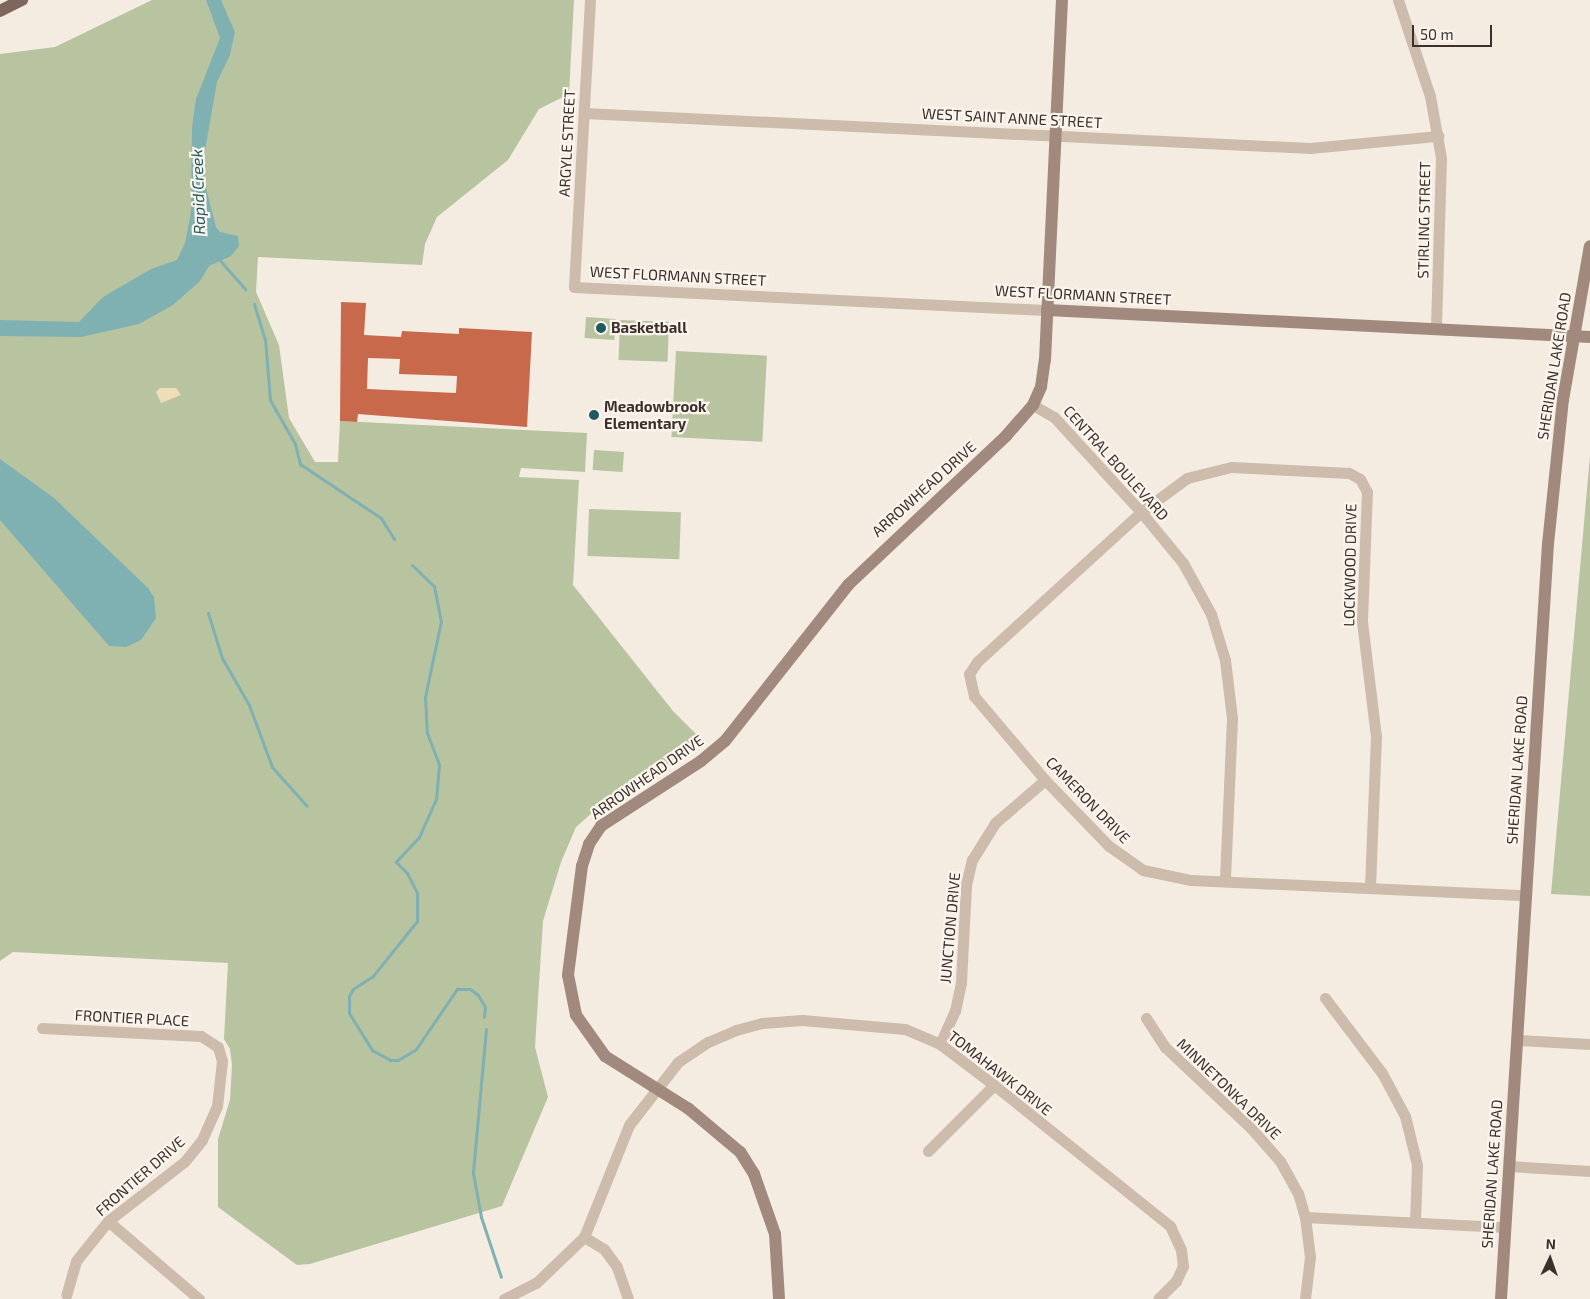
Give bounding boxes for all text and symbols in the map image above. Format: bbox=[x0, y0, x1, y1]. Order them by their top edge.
scale bar bbox=[1415, 15, 1495, 47]
text: 50 m bbox=[1420, 25, 1454, 43]
street label: ARGYLE STREET bbox=[555, 89, 579, 197]
street label: WEST SAINT ANNE STREET bbox=[921, 104, 1103, 132]
water label: Rapid Creek bbox=[187, 149, 209, 235]
street label: STIRLING STREET bbox=[1414, 161, 1434, 279]
street label: WEST FLORMANN STREET bbox=[589, 262, 767, 290]
street label: WEST FLORMANN STREET bbox=[994, 281, 1172, 309]
street label: SHERIDAN LAKE ROAD bbox=[1533, 291, 1575, 441]
place label: Basketball bbox=[611, 319, 687, 337]
marker: Basketball bbox=[595, 322, 607, 334]
place label: Meadowbrook Elementary bbox=[604, 397, 706, 432]
street label: CENTRAL BOULEVARD bbox=[1060, 402, 1172, 524]
marker: Meadowbrook Elementary bbox=[588, 409, 600, 421]
street label: ARROWHEAD DRIVE bbox=[868, 438, 980, 540]
street label: LOCKWOOD DRIVE bbox=[1340, 503, 1360, 627]
street label: SHERIDAN LAKE ROAD bbox=[1503, 695, 1531, 845]
street label: ARROWHEAD DRIVE bbox=[587, 731, 707, 823]
street label: CAMERON DRIVE bbox=[1042, 753, 1134, 847]
street label: JUNCTION DRIVE bbox=[936, 872, 964, 984]
street label: FRONTIER PLACE bbox=[74, 1006, 190, 1030]
street label: TOMAHAWK DRIVE bbox=[944, 1027, 1056, 1119]
street label: MINNETONKA DRIVE bbox=[1173, 1035, 1285, 1143]
street label: SHERIDAN LAKE ROAD bbox=[1478, 1099, 1506, 1249]
street label: FRONTIER DRIVE bbox=[92, 1132, 188, 1220]
north arrow bbox=[1525, 1234, 1575, 1284]
text: N bbox=[1545, 1235, 1556, 1252]

